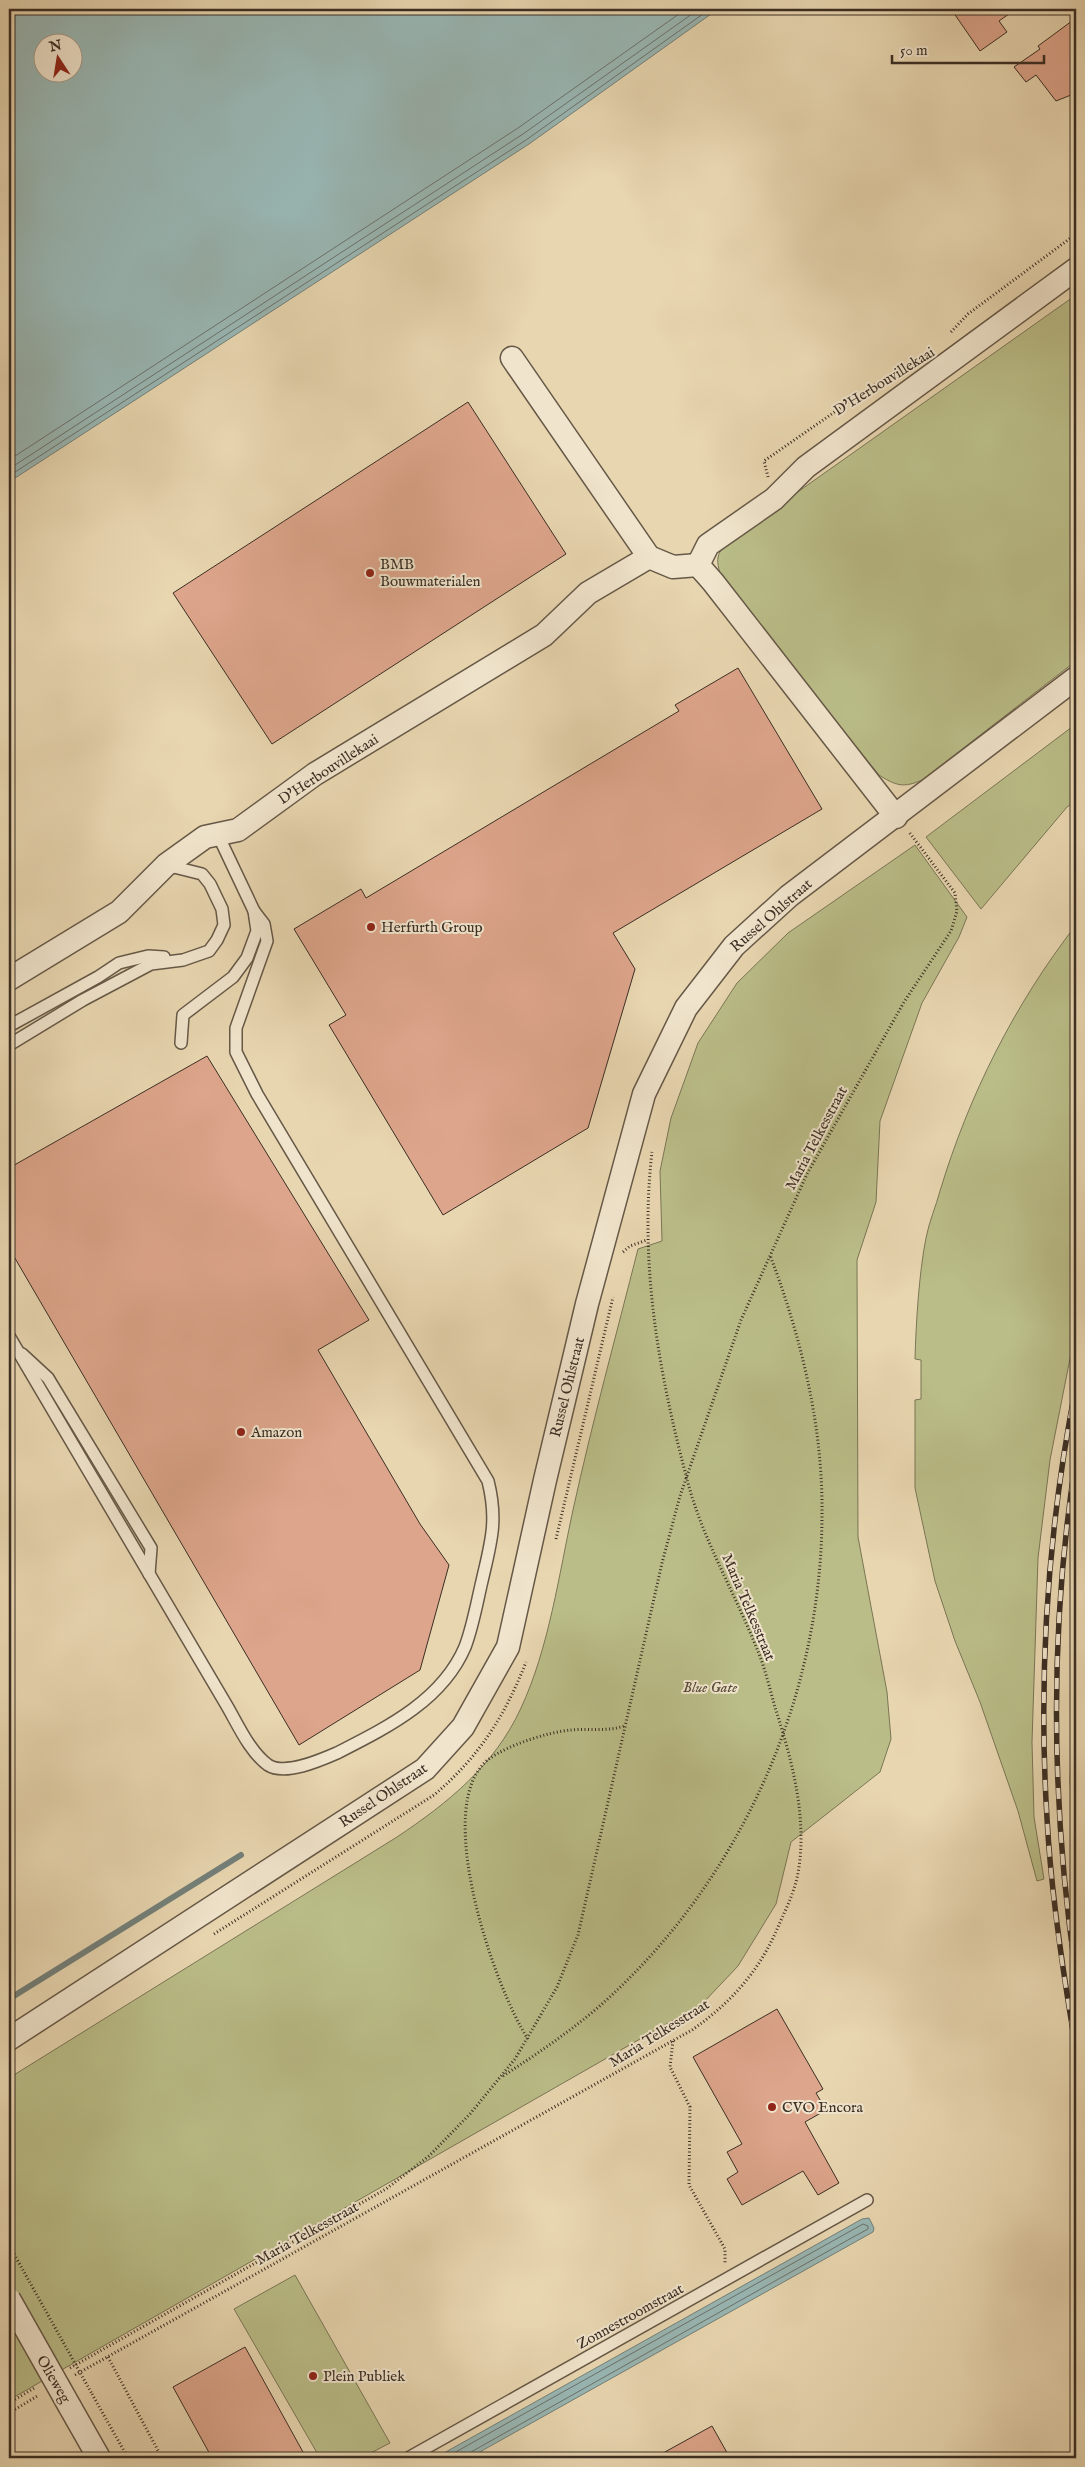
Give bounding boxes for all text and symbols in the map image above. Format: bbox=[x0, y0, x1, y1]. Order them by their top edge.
north arrow bbox=[32, 32, 82, 82]
scale bar bbox=[892, 32, 1045, 64]
text: N bbox=[47, 36, 63, 57]
text: 50 m bbox=[900, 41, 928, 60]
street label: D'Herbouvillekaai bbox=[830, 343, 938, 420]
place label: BMB Bouwmaterialen bbox=[380, 555, 481, 591]
marker: BMB Bouwmaterialen bbox=[364, 567, 376, 579]
street label: D'Herbouvillekaai bbox=[275, 730, 382, 809]
street label: Russel Ohlstraat bbox=[726, 875, 816, 956]
place label: Herfurth Group bbox=[381, 918, 483, 937]
marker: Herfurth Group bbox=[365, 921, 377, 933]
street label: Maria Telkesstraat bbox=[781, 1083, 852, 1193]
street label: Russel Ohlstraat bbox=[546, 1335, 589, 1439]
place label: Amazon bbox=[250, 1423, 302, 1442]
marker: Amazon bbox=[235, 1426, 247, 1438]
street label: Maria Telkesstraat bbox=[717, 1551, 780, 1664]
park label: Blue Gate bbox=[683, 1678, 737, 1697]
street label: Russel Ohlstraat bbox=[335, 1759, 431, 1832]
street label: Maria Telkesstraat bbox=[606, 1995, 713, 2072]
place label: CVO Encora bbox=[782, 2098, 863, 2117]
marker: CVO Encora bbox=[766, 2101, 778, 2113]
street label: Maria Telkesstraat bbox=[253, 2197, 362, 2270]
street label: Zonnestroomstraat bbox=[574, 2279, 687, 2354]
street label: Olieweg bbox=[32, 2352, 75, 2407]
place label: Plein Publiek bbox=[323, 2367, 406, 2386]
marker: Plein Publiek bbox=[307, 2370, 319, 2382]

